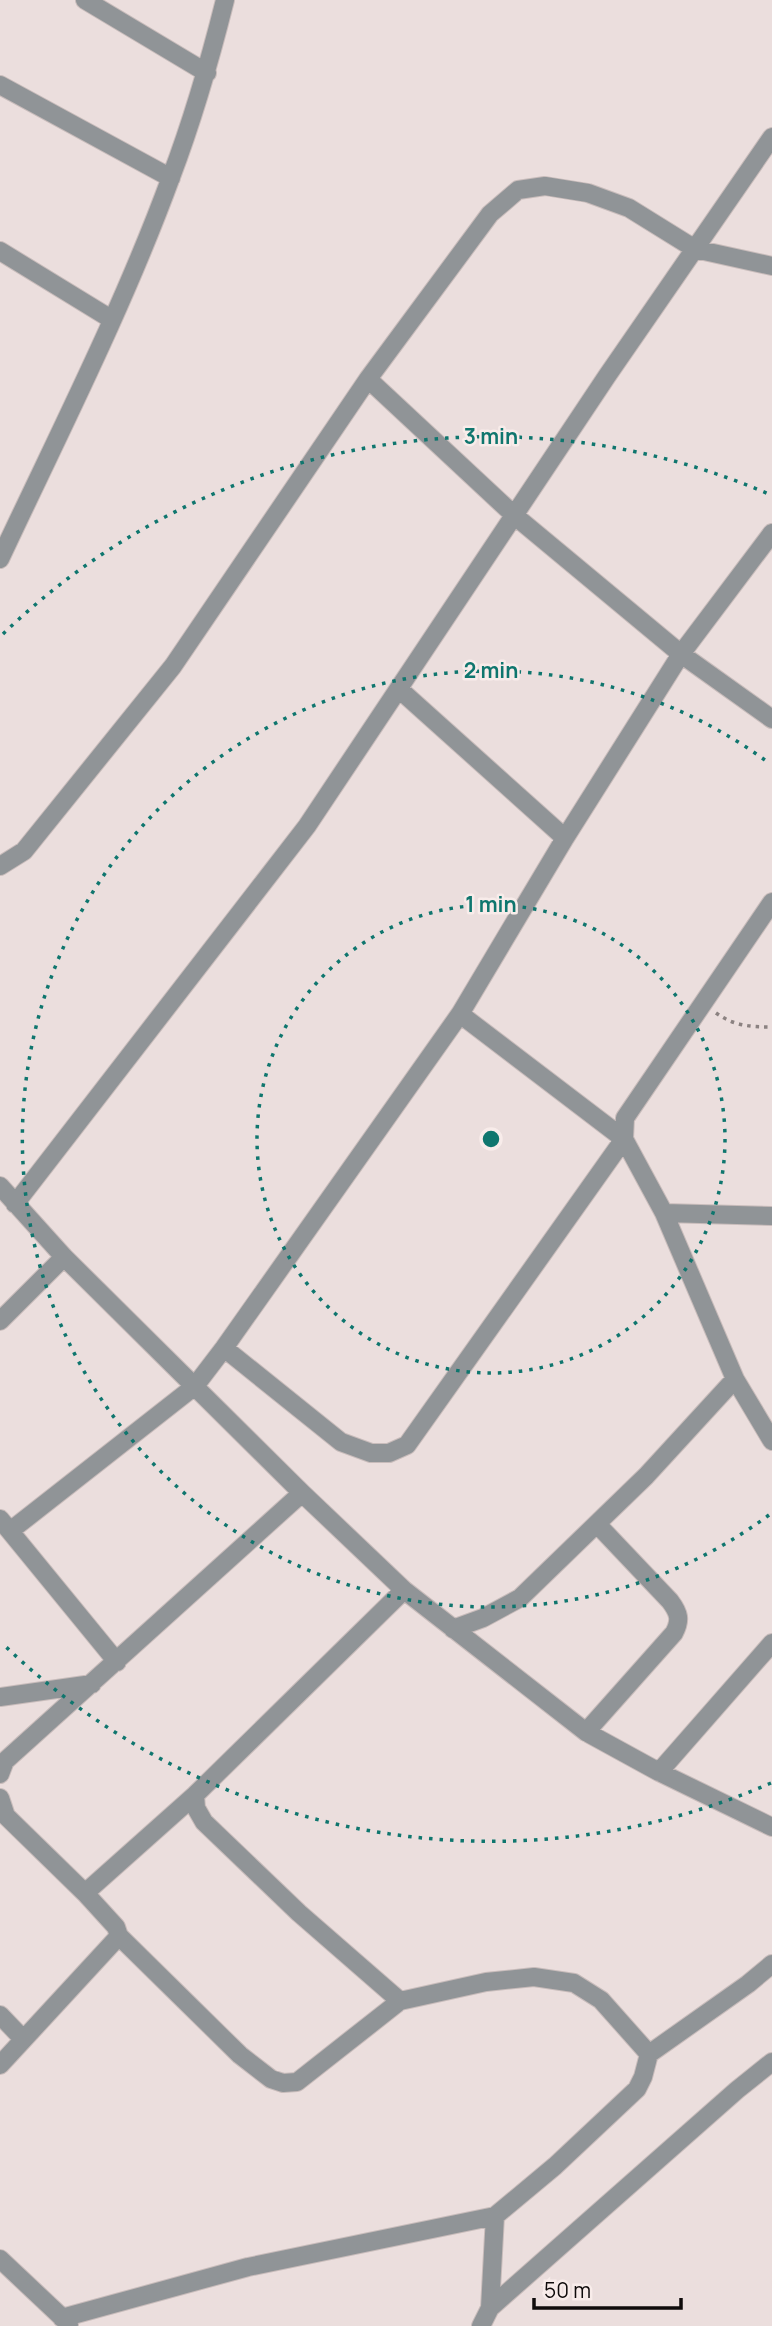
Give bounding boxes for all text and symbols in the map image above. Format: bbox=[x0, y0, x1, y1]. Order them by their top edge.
text: 3 min bbox=[464, 422, 518, 450]
text: 2 min bbox=[464, 656, 518, 684]
text: 1 min bbox=[465, 890, 517, 918]
centre of rings bbox=[479, 1127, 503, 1151]
scale bar bbox=[534, 2266, 681, 2310]
text: 50 m bbox=[544, 2276, 591, 2304]

